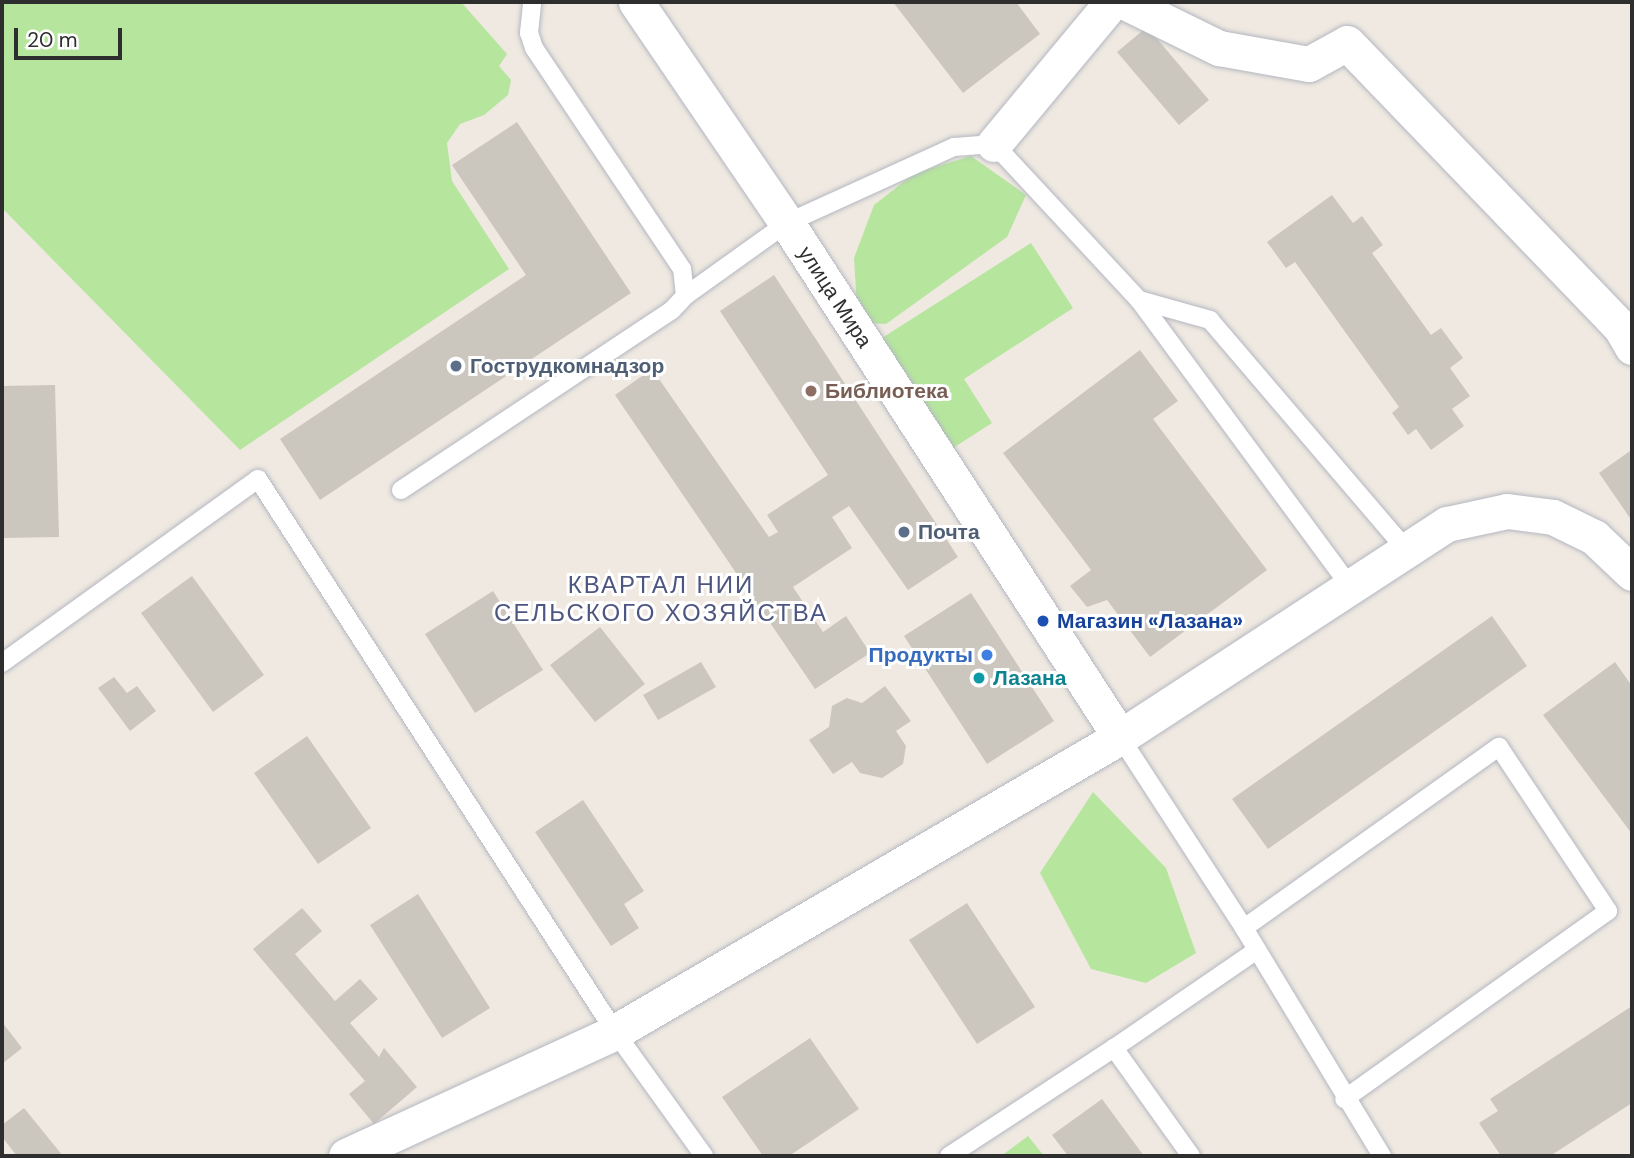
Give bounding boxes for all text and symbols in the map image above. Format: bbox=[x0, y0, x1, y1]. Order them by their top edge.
scale bar bbox=[18, 14, 126, 58]
text: 20 m bbox=[27, 26, 78, 54]
street label: улица Мира bbox=[793, 242, 877, 352]
place label: Гострудкомнадзор bbox=[470, 353, 664, 379]
marker: Гострудкомнадзор bbox=[448, 358, 464, 374]
place label: Библиотека bbox=[825, 378, 948, 404]
marker: Библиотека bbox=[803, 383, 819, 399]
place label: Почта bbox=[918, 519, 980, 545]
marker: Почта bbox=[896, 524, 912, 540]
district label: КВАРТАЛ НИИ СЕЛЬСКОГО ХОЗЯЙСТВА bbox=[496, 571, 826, 627]
place label: Магазин «Лазана» bbox=[1057, 608, 1243, 634]
marker: Магазин «Лазана» bbox=[1035, 613, 1051, 629]
place label: Продукты bbox=[869, 642, 973, 668]
marker: Продукты bbox=[979, 647, 995, 663]
place label: Лазана bbox=[993, 665, 1066, 691]
marker: Лазана bbox=[971, 670, 987, 686]

